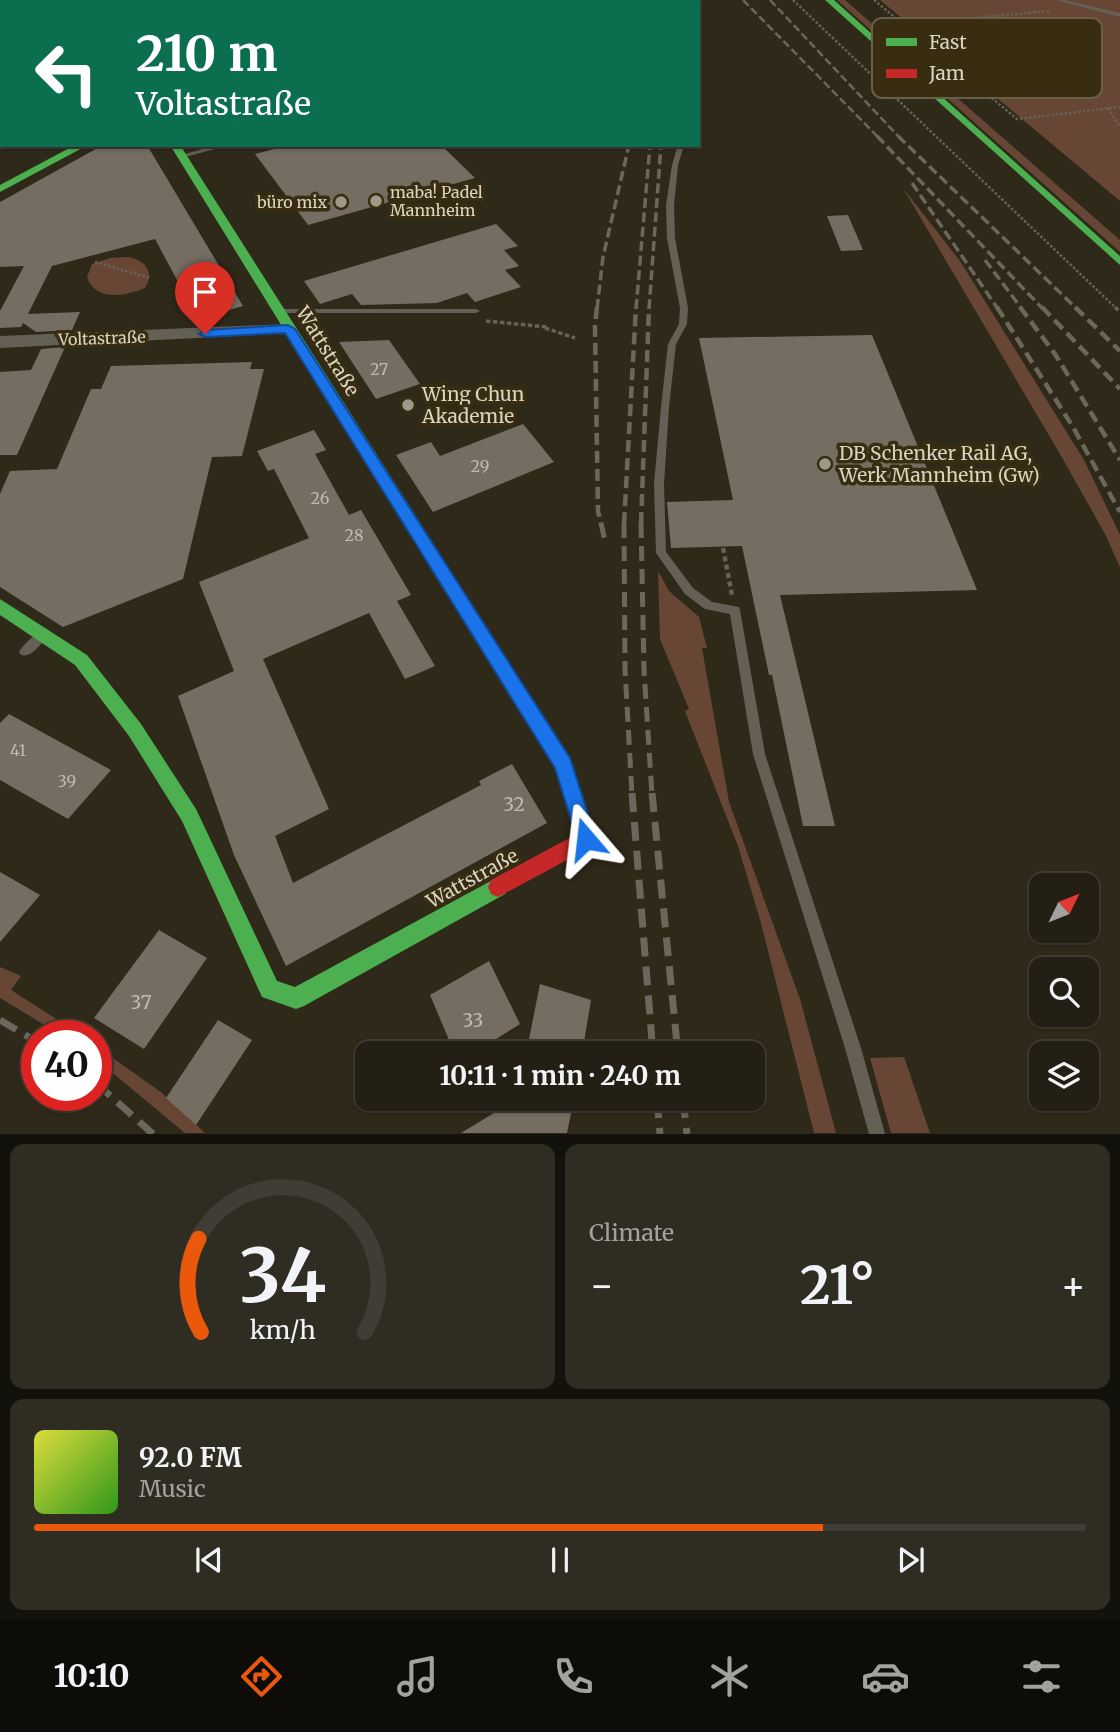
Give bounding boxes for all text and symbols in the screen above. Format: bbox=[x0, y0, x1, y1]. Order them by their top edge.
legend bbox=[872, 18, 1102, 98]
text: 210 m bbox=[136, 23, 277, 84]
icon: left bbox=[21, 28, 112, 119]
text: Fast bbox=[929, 30, 967, 54]
text: Jam bbox=[928, 61, 965, 85]
text: Voltastraße bbox=[136, 84, 311, 124]
place label: maba! Padel Mannheim bbox=[390, 182, 483, 220]
place label: büro mix bbox=[256, 192, 327, 212]
marker: maba! Padel Mannheim bbox=[368, 193, 384, 209]
marker: büro mix bbox=[333, 194, 349, 210]
pin bbox=[175, 262, 235, 334]
icon: arrive bbox=[186, 273, 224, 311]
street label: Wattstraße bbox=[290, 301, 365, 400]
street label: Voltastraße bbox=[57, 326, 146, 350]
house number: 27 bbox=[370, 359, 388, 379]
place label: Wing Chun Akademie bbox=[421, 382, 525, 428]
marker: Wing Chun Akademie bbox=[400, 397, 416, 413]
place label: DB Schenker Rail AG, Werk Mannheim (Gw) bbox=[838, 441, 1040, 487]
house number: 29 bbox=[471, 456, 489, 476]
marker: DB Schenker Rail AG, Werk Mannheim (Gw) bbox=[817, 456, 833, 472]
house number: 26 bbox=[311, 488, 330, 508]
house number: 28 bbox=[345, 525, 363, 545]
house number: 41 bbox=[10, 740, 26, 760]
house number: 39 bbox=[58, 771, 76, 791]
house number: 32 bbox=[503, 792, 525, 816]
position arrow bbox=[549, 802, 623, 876]
street label: Wattstraße bbox=[421, 843, 522, 914]
north arrow bbox=[1029, 873, 1099, 943]
map controls bbox=[1029, 873, 1099, 1111]
button: search bbox=[1029, 957, 1099, 1027]
house number: 37 bbox=[130, 990, 152, 1014]
house number: 33 bbox=[463, 1008, 483, 1032]
speed limit sign: 40 bbox=[21, 1020, 112, 1111]
button: layers bbox=[1029, 1041, 1099, 1111]
text: 10:11 · 1 min · 240 m bbox=[439, 1059, 681, 1092]
text: Climate bbox=[589, 1218, 674, 1247]
text: 34 bbox=[239, 1231, 326, 1323]
text: 21° bbox=[800, 1253, 875, 1318]
text: − bbox=[589, 1262, 614, 1309]
text: + bbox=[1061, 1262, 1086, 1309]
text: km/h bbox=[249, 1314, 316, 1346]
text: 92.0 FM bbox=[139, 1441, 242, 1474]
text: Music bbox=[139, 1474, 206, 1503]
icon: previous bbox=[190, 1541, 228, 1579]
icon: pause bbox=[541, 1541, 579, 1579]
icon: next bbox=[892, 1541, 930, 1579]
icon: directions bbox=[237, 1652, 286, 1701]
icon: music bbox=[393, 1652, 442, 1701]
icon: phone bbox=[549, 1652, 598, 1701]
icon: climate bbox=[705, 1652, 754, 1701]
icon: car bbox=[861, 1652, 910, 1701]
icon: filters bbox=[1017, 1652, 1066, 1701]
text: 10:10 bbox=[54, 1656, 130, 1696]

